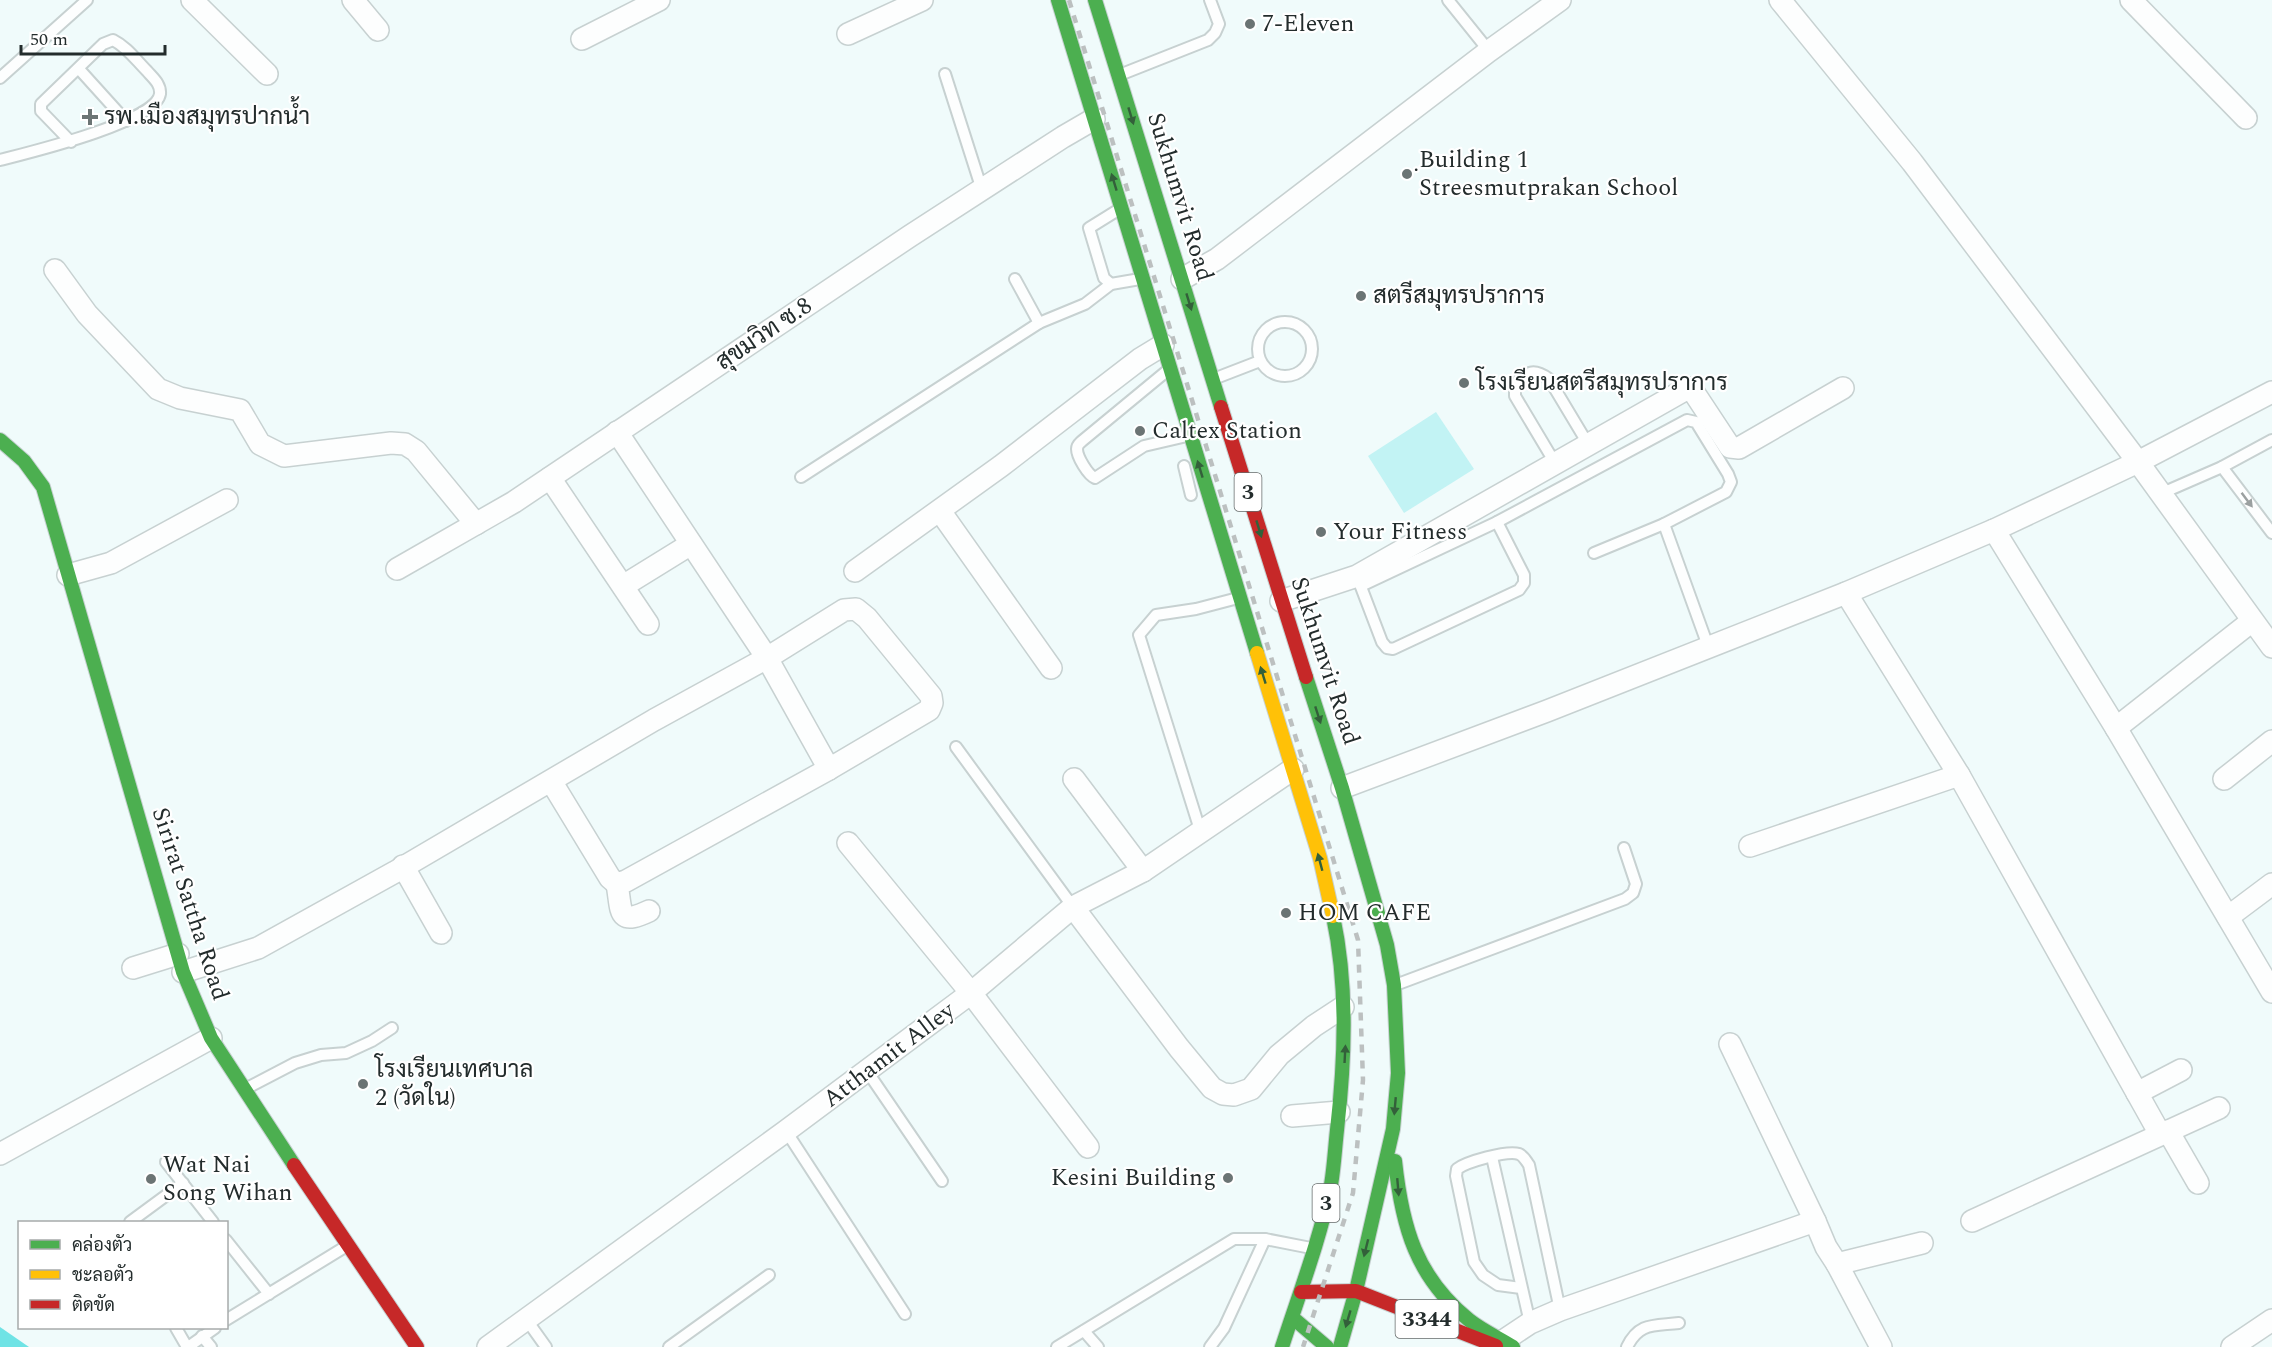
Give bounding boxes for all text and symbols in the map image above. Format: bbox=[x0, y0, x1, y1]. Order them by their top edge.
place label: 7-Eleven bbox=[1262, 6, 1354, 42]
marker: 7-Eleven bbox=[1243, 17, 1257, 31]
scale bar bbox=[21, 18, 165, 56]
text: 50 m bbox=[30, 26, 68, 53]
place label: รพ.เมืองสมุทรปากน้ำ bbox=[104, 96, 310, 135]
one-way arrow bbox=[1127, 107, 1136, 125]
marker: รพ.เมืองสมุทรปากน้ำ bbox=[81, 108, 99, 126]
street label: Sukhumvit Road bbox=[1137, 108, 1223, 286]
place label: ฺBuilding 1 Streesmutprakan School bbox=[1414, 142, 1678, 206]
marker: ฺBuilding 1 Streesmutprakan School bbox=[1400, 167, 1414, 181]
one-way arrow bbox=[1109, 173, 1118, 191]
place label: สตรีสมุทรปราการ bbox=[1373, 278, 1545, 314]
street label: สุขมวิท ซ.8 bbox=[708, 288, 820, 380]
marker: สตรีสมุทรปราการ bbox=[1354, 289, 1368, 303]
one-way arrow bbox=[1185, 293, 1194, 311]
place label: โรงเรียนสตรีสมุทรปราการ bbox=[1474, 365, 1728, 401]
marker: โรงเรียนสตรีสมุทรปราการ bbox=[1457, 376, 1471, 390]
place label: Caltex Station bbox=[1152, 413, 1302, 449]
marker: Caltex Station bbox=[1133, 424, 1147, 438]
one-way arrow bbox=[1195, 460, 1204, 478]
road number: 3 bbox=[1234, 473, 1262, 511]
one-way arrow bbox=[2241, 492, 2253, 508]
place label: Your Fitness bbox=[1333, 514, 1467, 550]
one-way arrow bbox=[1255, 520, 1264, 538]
marker: Your Fitness bbox=[1314, 525, 1328, 539]
street label: Sukhumvit Road bbox=[1281, 572, 1369, 750]
one-way arrow bbox=[1258, 666, 1267, 684]
one-way arrow bbox=[1314, 706, 1323, 724]
street label: Sirirat Sattha Road bbox=[142, 803, 238, 1005]
one-way arrow bbox=[1315, 852, 1325, 871]
place label: HOM CAFE bbox=[1298, 895, 1431, 931]
marker: HOM CAFE bbox=[1279, 906, 1293, 920]
street label: Atthamit Alley bbox=[815, 992, 964, 1117]
one-way arrow bbox=[1340, 1045, 1349, 1064]
place label: โรงเรียนเทศบาล 2 (วัดใน) bbox=[373, 1052, 533, 1116]
marker: โรงเรียนเทศบาล 2 (วัดใน) bbox=[356, 1077, 370, 1091]
one-way arrow bbox=[1390, 1097, 1400, 1116]
place label: Wat Nai Song Wihan bbox=[163, 1147, 293, 1211]
place label: Kesini Building bbox=[1051, 1160, 1216, 1196]
marker: Kesini Building bbox=[1221, 1171, 1235, 1185]
marker: Wat Nai Song Wihan bbox=[144, 1172, 158, 1186]
one-way arrow bbox=[1393, 1178, 1403, 1197]
road number: 3 bbox=[1312, 1184, 1340, 1222]
legend bbox=[18, 1221, 228, 1329]
text: คล่องตัว bbox=[72, 1232, 132, 1259]
one-way arrow bbox=[1361, 1238, 1370, 1257]
text: ชะลอตัว bbox=[72, 1262, 134, 1289]
text: ติดขัด bbox=[72, 1292, 115, 1319]
road number: 3344 bbox=[1396, 1300, 1458, 1338]
one-way arrow bbox=[1343, 1310, 1352, 1328]

